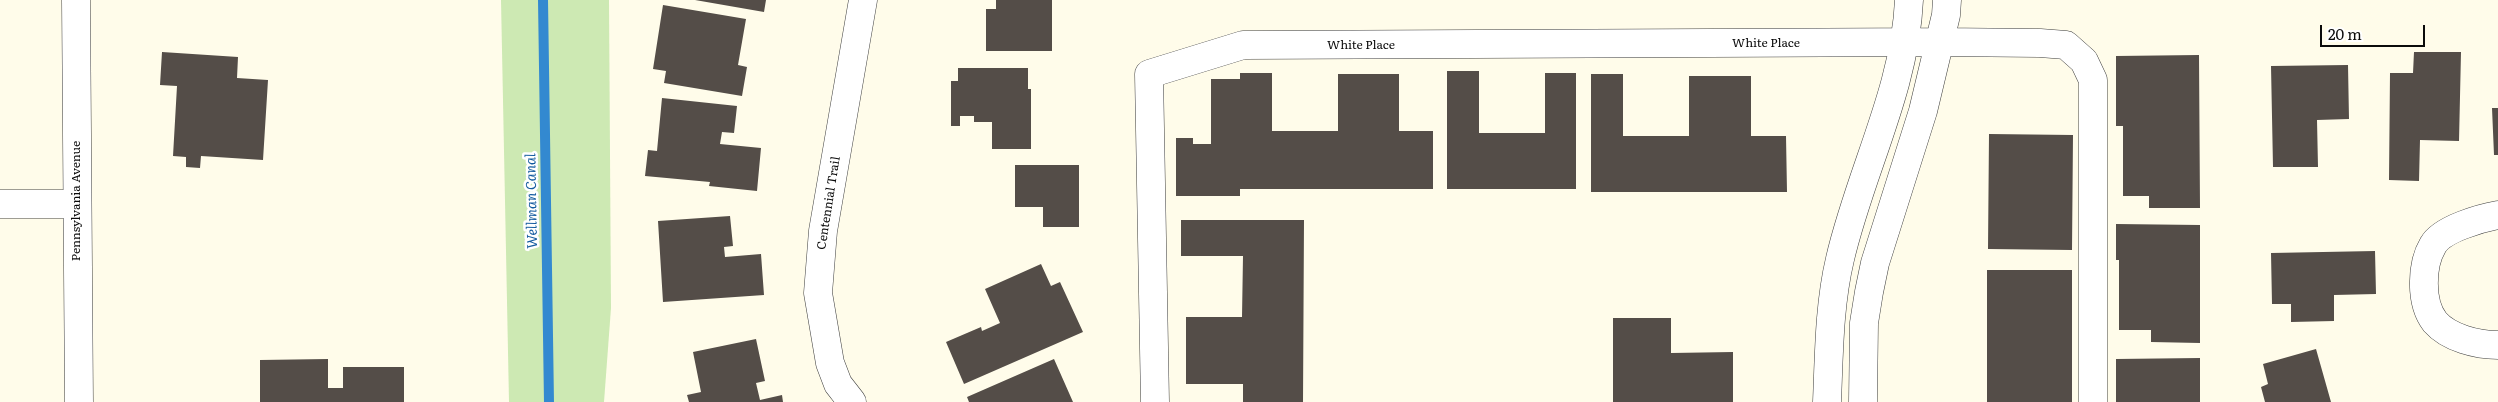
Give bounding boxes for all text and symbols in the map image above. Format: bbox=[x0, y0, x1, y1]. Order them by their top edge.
scale bar bbox=[2323, 15, 2428, 47]
text: 20 m bbox=[2328, 22, 2362, 45]
street label: White Place bbox=[1732, 36, 1800, 50]
street label: White Place bbox=[1327, 38, 1395, 52]
street label: Pennsylvania Avenue bbox=[69, 141, 83, 261]
water label: Wellman Canal bbox=[523, 153, 541, 249]
street label: Centennial Trail bbox=[815, 155, 843, 251]

